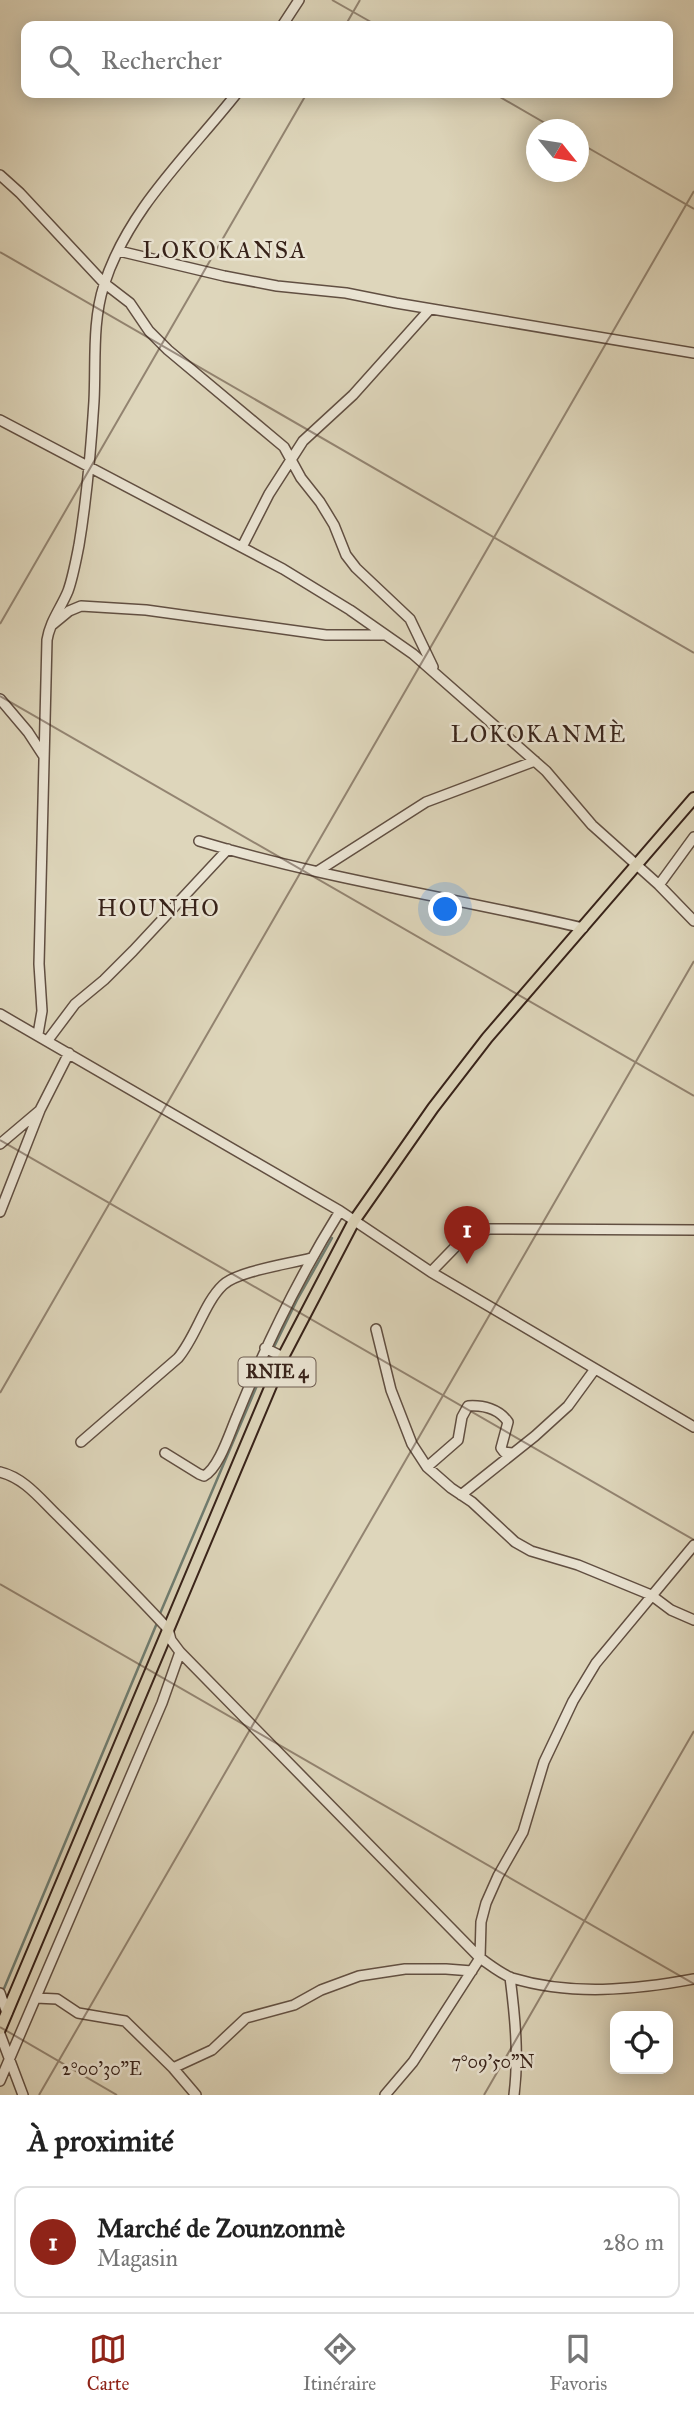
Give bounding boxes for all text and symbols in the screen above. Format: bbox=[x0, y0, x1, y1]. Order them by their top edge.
search box bbox=[21, 21, 673, 98]
icon: search bbox=[45, 41, 83, 79]
text: Rechercher bbox=[101, 44, 222, 76]
north arrow bbox=[526, 119, 589, 182]
district label: LOKOKANSA bbox=[142, 236, 308, 264]
district label: LOKOKANMÈ bbox=[451, 719, 627, 748]
your location bbox=[428, 892, 462, 926]
district label: HOUNHO bbox=[97, 894, 221, 922]
pin: 1 bbox=[444, 1206, 490, 1264]
road number: RNIE 4 bbox=[238, 1358, 316, 1386]
map controls bbox=[610, 2011, 673, 2074]
button: locate bbox=[610, 2011, 673, 2074]
text: 7°09'50"N bbox=[451, 2051, 535, 2073]
text: 2°00'30"E bbox=[62, 2058, 142, 2080]
text: À proximité bbox=[28, 2123, 174, 2159]
text: Marché de Zounzonmè bbox=[97, 2212, 345, 2244]
text: 1 bbox=[48, 2228, 58, 2256]
text: 280 m bbox=[603, 2228, 664, 2256]
text: Magasin bbox=[97, 2244, 178, 2272]
tab: Carte bbox=[87, 2330, 129, 2395]
tab: Itinéraire bbox=[303, 2330, 376, 2395]
tab: Favoris bbox=[550, 2330, 607, 2395]

